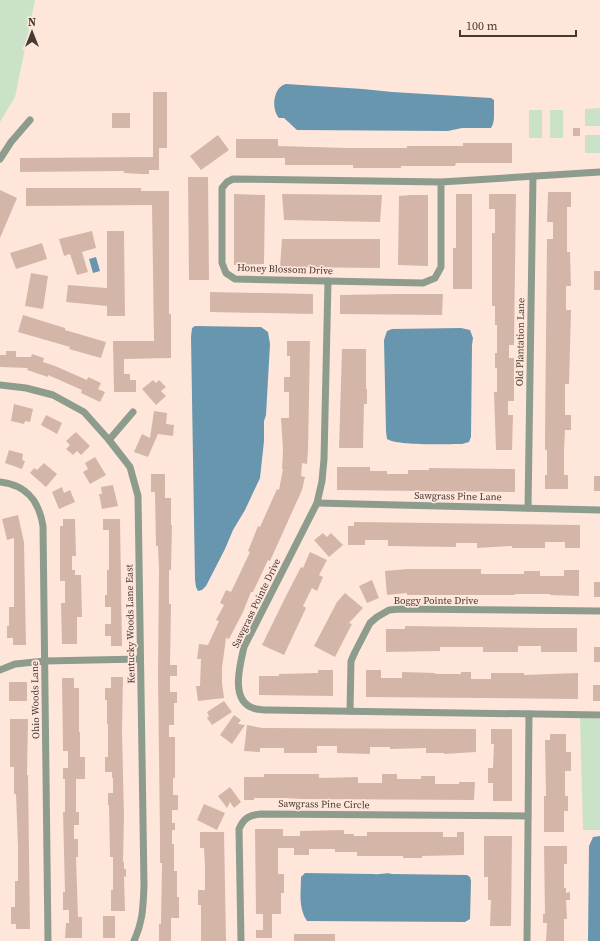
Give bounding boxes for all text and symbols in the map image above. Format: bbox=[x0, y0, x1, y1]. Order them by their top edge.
north arrow bbox=[12, 12, 52, 52]
scale bar bbox=[460, 12, 576, 38]
text: N bbox=[28, 15, 36, 30]
text: 100 m bbox=[466, 18, 498, 34]
street label: Honey Blossom Drive bbox=[237, 261, 333, 277]
street label: Old Plantation Lane bbox=[513, 298, 527, 386]
street label: Sawgrass Pine Lane bbox=[414, 489, 502, 503]
street label: Sawgrass Pointe Drive bbox=[229, 556, 283, 650]
street label: Kentucky Woods Lane East bbox=[122, 563, 138, 684]
street label: Boggy Pointe Drive bbox=[394, 594, 478, 607]
street label: Ohio Woods Lane bbox=[28, 661, 42, 739]
street label: Sawgrass Pine Circle bbox=[278, 797, 370, 811]

